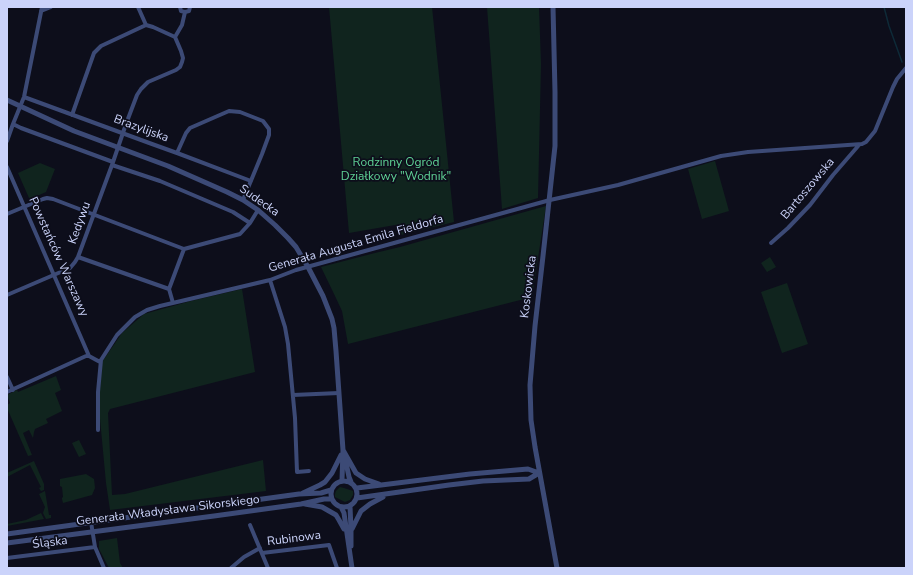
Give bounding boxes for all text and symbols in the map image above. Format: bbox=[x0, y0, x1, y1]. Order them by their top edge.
street label: Brazylijska bbox=[111, 112, 171, 146]
street label: Bartoszowska bbox=[778, 155, 838, 223]
park label: Rodzinny Ogród Działkowy "Wodnik" bbox=[341, 156, 451, 184]
street label: Sudecka bbox=[236, 182, 282, 220]
street label: Powstańców Warszawy bbox=[25, 195, 91, 319]
street label: Kedywu bbox=[66, 200, 94, 246]
street label: Generała Augusta Emila Fieldorfa bbox=[267, 212, 445, 276]
street label: Koskowicka bbox=[518, 255, 540, 319]
street label: Generała Władysława Sikorskiego bbox=[75, 493, 261, 529]
street label: Rubinowa bbox=[266, 529, 322, 549]
street label: Śląska bbox=[32, 534, 68, 552]

